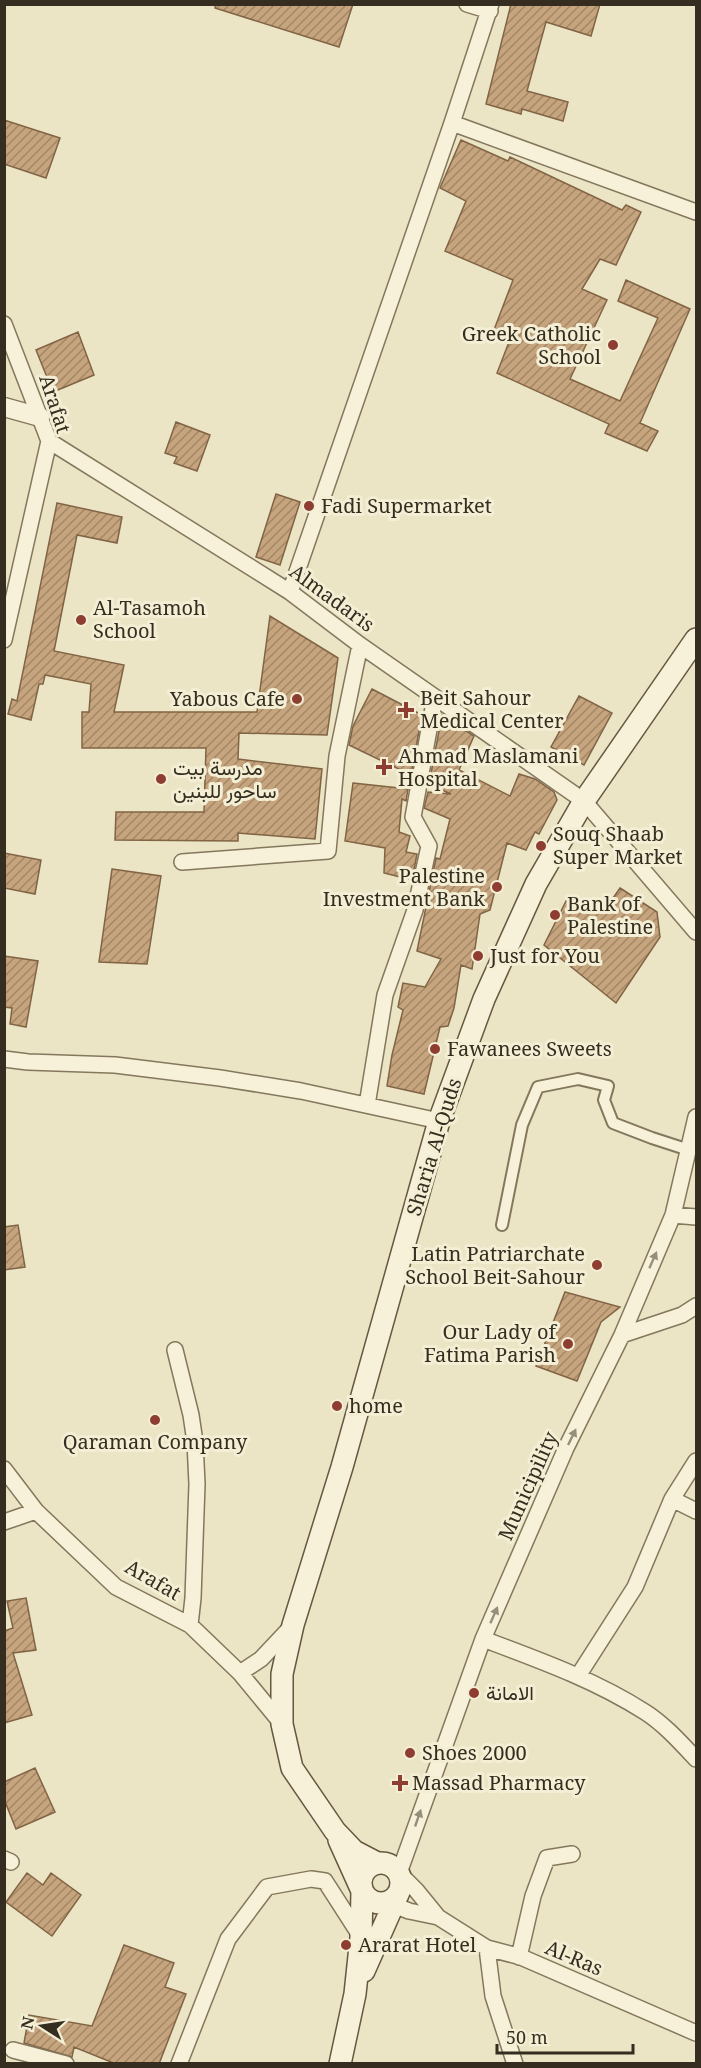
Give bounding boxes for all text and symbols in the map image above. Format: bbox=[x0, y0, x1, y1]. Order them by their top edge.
place label: Greek Catholic School bbox=[462, 320, 601, 370]
marker: Greek Catholic School bbox=[606, 338, 620, 352]
street label: Arafat bbox=[33, 371, 78, 437]
place label: Fadi Supermarket bbox=[321, 492, 492, 519]
marker: Fadi Supermarket bbox=[302, 499, 316, 513]
street label: Almadaris bbox=[284, 558, 380, 638]
place label: Al-Tasamoh School bbox=[93, 594, 206, 644]
marker: Al-Tasamoh School bbox=[74, 613, 88, 627]
place label: Beit Sahour Medical Center bbox=[420, 684, 564, 734]
place label: Yabous Cafe bbox=[169, 685, 285, 712]
marker: Yabous Cafe bbox=[290, 692, 304, 706]
marker: Beit Sahour Medical Center bbox=[397, 701, 415, 719]
place label: Ahmad Maslamani Hospital bbox=[398, 742, 579, 792]
place label: مدرسة بيت ساحور للبنين bbox=[173, 754, 277, 804]
marker: Ahmad Maslamani Hospital bbox=[375, 758, 393, 776]
marker: مدرسة بيت ساحور للبنين bbox=[154, 772, 168, 786]
place label: Souq Shaab Super Market bbox=[553, 820, 683, 870]
marker: Souq Shaab Super Market bbox=[534, 839, 548, 853]
place label: Palestine Investment Bank bbox=[323, 862, 485, 912]
marker: Palestine Investment Bank bbox=[490, 880, 504, 894]
place label: Bank of Palestine bbox=[567, 890, 653, 940]
marker: Bank of Palestine bbox=[548, 908, 562, 922]
place label: Just for You bbox=[489, 942, 600, 969]
marker: Just for You bbox=[471, 949, 485, 963]
place label: Fawanees Sweets bbox=[447, 1035, 612, 1062]
marker: Fawanees Sweets bbox=[428, 1042, 442, 1056]
street label: Sharia Al-Quds bbox=[400, 1075, 467, 1219]
place label: Latin Patriarchate School Beit-Sahour bbox=[405, 1240, 586, 1290]
one-way arrow bbox=[649, 1251, 658, 1268]
marker: Latin Patriarchate School Beit-Sahour bbox=[590, 1258, 604, 1272]
place label: Our Lady of Fatima Parish bbox=[424, 1318, 558, 1368]
marker: Our Lady of Fatima Parish bbox=[561, 1337, 575, 1351]
place label: home bbox=[349, 1392, 403, 1419]
marker: home bbox=[330, 1399, 344, 1413]
marker: Qaraman Company bbox=[148, 1413, 162, 1427]
street label: Municipility bbox=[491, 1426, 564, 1545]
place label: Qaraman Company bbox=[63, 1428, 248, 1455]
one-way arrow bbox=[567, 1428, 576, 1445]
street label: Arafat bbox=[120, 1553, 186, 1606]
one-way arrow bbox=[489, 1606, 499, 1624]
place label: الامانة bbox=[486, 1679, 534, 1706]
marker: الامانة bbox=[467, 1686, 481, 1700]
place label: Shoes 2000 bbox=[422, 1739, 527, 1766]
marker: Shoes 2000 bbox=[403, 1746, 417, 1760]
place label: Massad Pharmacy bbox=[412, 1769, 586, 1796]
marker: Massad Pharmacy bbox=[393, 1776, 407, 1790]
one-way arrow bbox=[414, 1809, 424, 1827]
place label: Ararat Hotel bbox=[358, 1931, 476, 1958]
street label: Al-Ras bbox=[541, 1933, 607, 1982]
marker: Ararat Hotel bbox=[339, 1938, 353, 1952]
north arrow bbox=[12, 1996, 72, 2056]
text: N bbox=[15, 2014, 39, 2031]
scale bar bbox=[497, 2017, 634, 2055]
text: 50 m bbox=[506, 2025, 548, 2049]

